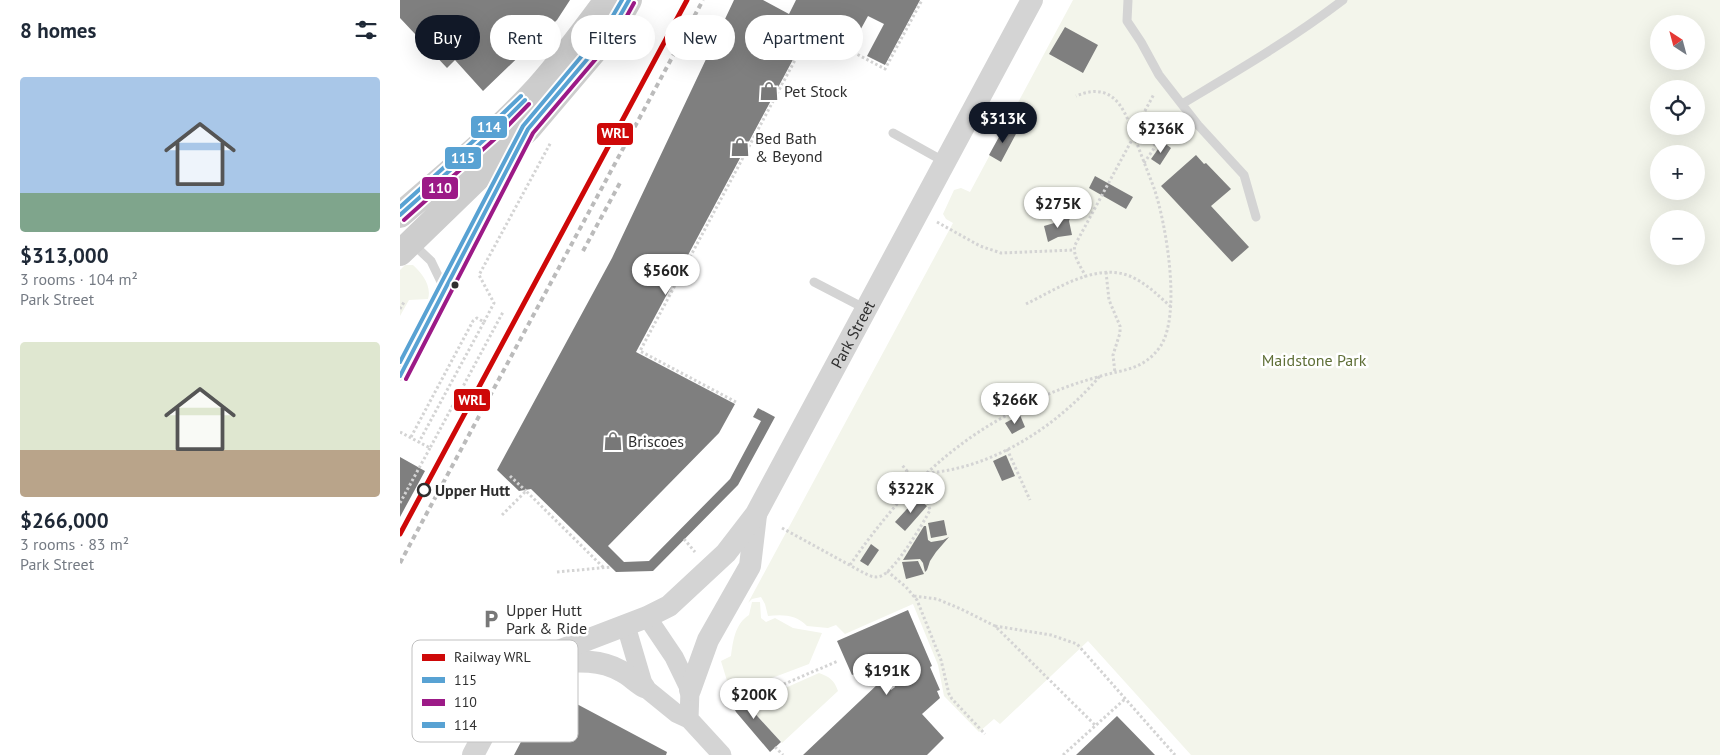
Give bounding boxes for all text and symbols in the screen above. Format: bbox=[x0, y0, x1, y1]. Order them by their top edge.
chip: Buy bbox=[415, 15, 480, 60]
chip: Rent bbox=[490, 15, 561, 60]
chip: Filters bbox=[571, 15, 655, 60]
chip: New bbox=[665, 15, 735, 60]
chip: Apartment bbox=[745, 15, 863, 60]
north arrow bbox=[1650, 15, 1705, 70]
map controls bbox=[1650, 15, 1705, 265]
icon: filters bbox=[352, 16, 380, 44]
text: 8 homes bbox=[20, 17, 96, 44]
shop icon: Pet Stock bbox=[758, 80, 780, 102]
button: locate bbox=[1650, 80, 1705, 135]
place label: Pet Stock bbox=[784, 81, 848, 101]
pin: $313K bbox=[968, 102, 1038, 144]
text: $313K bbox=[980, 108, 1026, 128]
icon: home bbox=[155, 109, 245, 199]
pin: $236K bbox=[1126, 112, 1196, 154]
line badge: 114 bbox=[470, 115, 508, 139]
text: 114 bbox=[477, 118, 501, 136]
text: $236K bbox=[1138, 118, 1184, 138]
line badge: WRL bbox=[596, 122, 634, 146]
text: WRL bbox=[601, 124, 630, 142]
place label: Bed Bath & Beyond bbox=[755, 128, 823, 166]
shop icon: Bed Bath & Beyond bbox=[729, 136, 751, 158]
button: + bbox=[1650, 145, 1705, 200]
line badge: 115 bbox=[444, 146, 482, 170]
text: 115 bbox=[451, 149, 475, 167]
line badge: 110 bbox=[421, 176, 459, 200]
text: 110 bbox=[428, 179, 452, 197]
pin: $275K bbox=[1023, 186, 1093, 229]
text: $275K bbox=[1035, 193, 1081, 213]
button: − bbox=[1650, 210, 1705, 265]
text: $313,000 bbox=[20, 242, 109, 269]
pin: $560K bbox=[631, 254, 701, 296]
text: $560K bbox=[643, 260, 689, 280]
text: 3 rooms · 104 m² bbox=[20, 269, 138, 289]
unlabelled marker bbox=[450, 280, 460, 290]
text: Park Street bbox=[20, 289, 94, 309]
street label: Park Street bbox=[826, 296, 879, 372]
park label: Maidstone Park bbox=[1262, 350, 1367, 370]
icon: home bbox=[155, 374, 245, 464]
pin: $266K bbox=[980, 382, 1050, 425]
line badge: WRL bbox=[453, 388, 491, 412]
text: $266K bbox=[992, 389, 1038, 409]
text: WRL bbox=[458, 391, 487, 409]
shop icon: Briscoes bbox=[602, 430, 624, 452]
place label: Briscoes bbox=[628, 431, 684, 451]
pin: $322K bbox=[876, 472, 946, 514]
text: $322K bbox=[888, 478, 934, 498]
place label: Upper Hutt bbox=[435, 480, 511, 500]
marker: Upper Hutt bbox=[417, 483, 431, 497]
text: $266,000 bbox=[20, 507, 109, 534]
text: 3 rooms · 83 m² bbox=[20, 534, 129, 554]
text: Park Street bbox=[20, 554, 94, 574]
place label: Upper Hutt Park & Ride bbox=[506, 600, 587, 638]
parking icon: Upper Hutt Park & Ride bbox=[480, 608, 502, 630]
legend bbox=[412, 640, 578, 742]
text: Railway WRL bbox=[454, 648, 531, 666]
pin: $191K bbox=[852, 654, 922, 696]
text: $191K bbox=[864, 660, 910, 680]
text: 115 bbox=[454, 671, 477, 689]
pin: $200K bbox=[719, 678, 789, 720]
text: $200K bbox=[731, 684, 777, 704]
text: 110 bbox=[454, 693, 477, 711]
text: 114 bbox=[454, 716, 477, 734]

